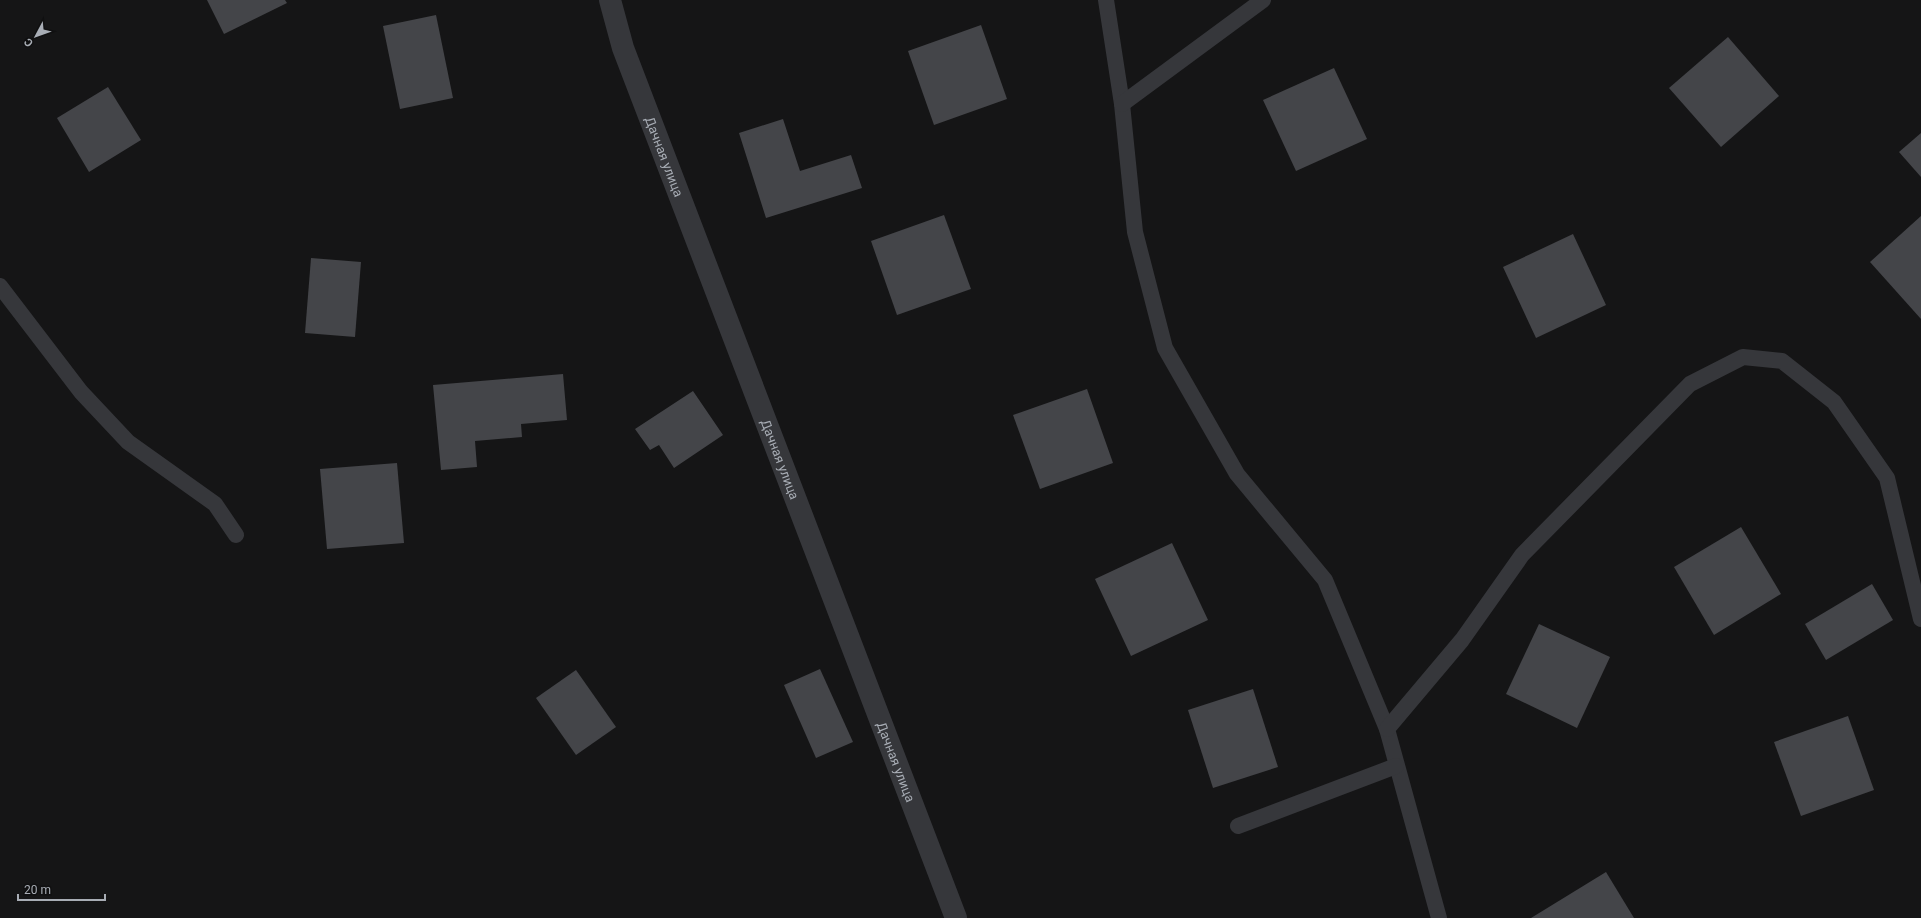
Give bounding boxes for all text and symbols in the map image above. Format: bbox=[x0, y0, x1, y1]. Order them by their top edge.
north arrow bbox=[16, 16, 56, 56]
text: С bbox=[22, 35, 36, 49]
street label: Дачная улица bbox=[642, 115, 686, 199]
street label: Дачная улица bbox=[758, 417, 802, 502]
street label: Дачная улица bbox=[874, 720, 918, 804]
scale bar bbox=[18, 876, 105, 902]
text: 20 m bbox=[24, 883, 51, 897]

